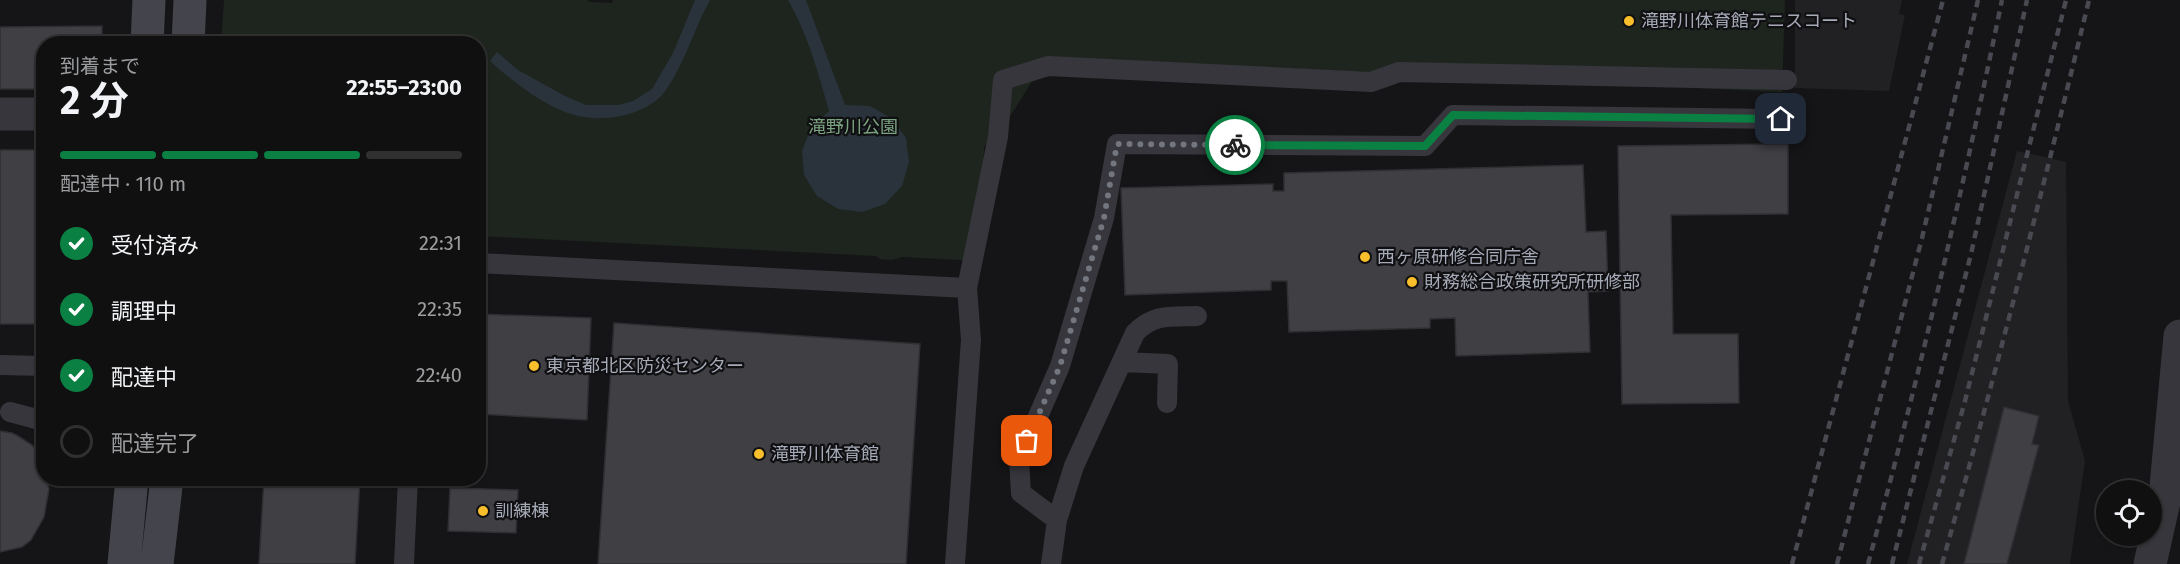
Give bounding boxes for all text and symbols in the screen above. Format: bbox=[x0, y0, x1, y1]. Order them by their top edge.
place label: 滝野川体育館テニスコート bbox=[1641, 10, 1857, 32]
marker: 滝野川体育館テニスコート bbox=[1622, 14, 1636, 28]
text: 到着まで bbox=[60, 54, 140, 78]
text: 22:55–23:00 bbox=[346, 74, 462, 101]
text: 2 分 bbox=[60, 78, 128, 124]
pin bbox=[1755, 93, 1806, 144]
icon: home bbox=[1764, 102, 1797, 135]
courier bbox=[1205, 115, 1265, 175]
park label: 滝野川公園 bbox=[808, 116, 898, 138]
icon: bike bbox=[1219, 129, 1252, 162]
text: 配達中 · 110 m bbox=[60, 172, 186, 196]
icon: check bbox=[60, 227, 93, 260]
text: 22:31 bbox=[419, 231, 462, 255]
text: 受付済み bbox=[111, 232, 199, 259]
place label: 西ヶ原研修合同庁舎 bbox=[1377, 246, 1539, 268]
marker: 西ヶ原研修合同庁舎 bbox=[1358, 250, 1372, 264]
place label: 財務総合政策研究所研修部 bbox=[1424, 271, 1640, 293]
marker: 財務総合政策研究所研修部 bbox=[1405, 275, 1419, 289]
icon: check bbox=[60, 293, 93, 326]
text: 22:35 bbox=[417, 297, 462, 321]
text: 調理中 bbox=[111, 298, 177, 325]
place label: 東京都北区防災センター bbox=[546, 355, 744, 377]
icon: check bbox=[60, 359, 93, 392]
marker: 東京都北区防災センター bbox=[527, 359, 541, 373]
text: 22:40 bbox=[416, 363, 462, 387]
text: 配達中 bbox=[111, 364, 177, 391]
pin bbox=[1001, 415, 1052, 466]
icon: bag bbox=[1010, 424, 1043, 457]
text: 配達完了 bbox=[111, 430, 199, 457]
place label: 滝野川体育館 bbox=[771, 443, 879, 465]
marker: 滝野川体育館 bbox=[752, 447, 766, 461]
map controls bbox=[2096, 480, 2162, 546]
button: locate bbox=[2096, 480, 2162, 546]
place label: 訓練棟 bbox=[495, 500, 549, 522]
marker: 訓練棟 bbox=[476, 504, 490, 518]

